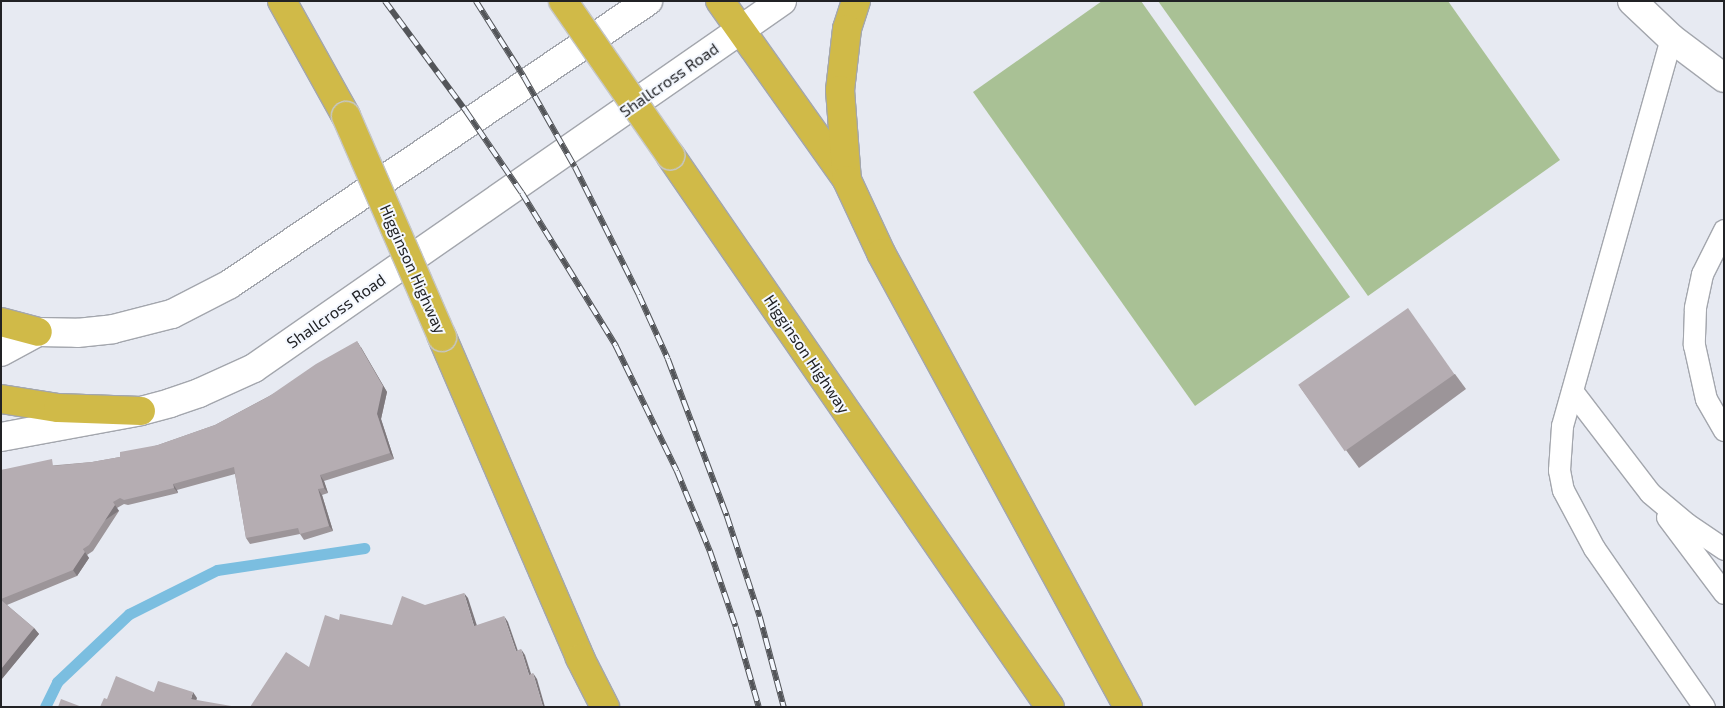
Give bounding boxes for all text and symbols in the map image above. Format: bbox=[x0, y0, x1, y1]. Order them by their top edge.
street label: Shallcross Road bbox=[616, 39, 722, 121]
street label: Higginson Highway bbox=[376, 202, 450, 336]
street label: Shallcross Road bbox=[283, 270, 389, 352]
street label: Higginson Highway bbox=[760, 291, 854, 417]

